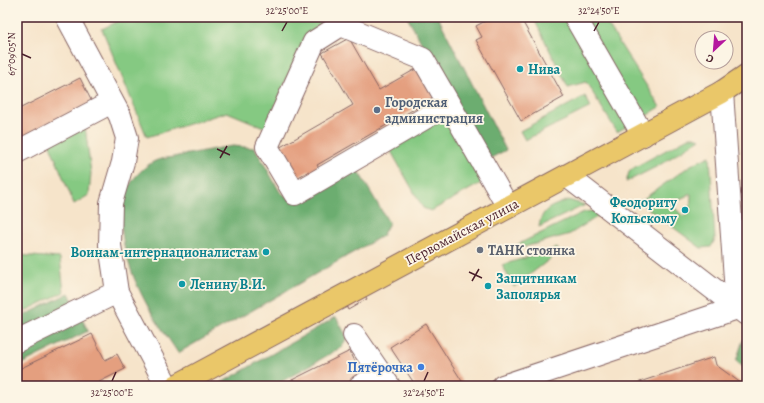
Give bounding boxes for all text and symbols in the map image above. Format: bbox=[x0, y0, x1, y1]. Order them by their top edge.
text: 32°25'00"E bbox=[266, 4, 308, 17]
text: 32°24'50"E bbox=[578, 4, 620, 17]
north arrow bbox=[694, 30, 734, 70]
text: 67°09'05"N bbox=[5, 32, 18, 76]
text: С bbox=[703, 50, 716, 67]
place label: Нива bbox=[528, 60, 561, 79]
marker: Нива bbox=[515, 64, 525, 74]
place label: Городская администрация bbox=[385, 93, 483, 128]
marker: Городская администрация bbox=[372, 105, 382, 115]
place label: Феодориту Кольскому bbox=[610, 193, 677, 228]
street label: Первомайская улица bbox=[402, 194, 523, 270]
marker: Феодориту Кольскому bbox=[680, 205, 690, 215]
place label: ТАНК стоянка bbox=[488, 241, 575, 260]
place label: Воинам-интернационалистам bbox=[70, 243, 259, 262]
marker: ТАНК стоянка bbox=[475, 245, 485, 255]
marker: Воинам-интернационалистам bbox=[261, 247, 271, 257]
place label: Защитникам Заполярья bbox=[496, 269, 577, 304]
place label: Ленину В.И. bbox=[190, 275, 266, 294]
marker: Ленину В.И. bbox=[177, 279, 187, 289]
marker: Защитникам Заполярья bbox=[483, 281, 493, 291]
place label: Пятёрочка bbox=[347, 358, 413, 377]
marker: Пятёрочка bbox=[416, 362, 426, 372]
text: 32°25'00"E bbox=[91, 386, 133, 399]
text: 32°24'50"E bbox=[403, 386, 445, 399]

